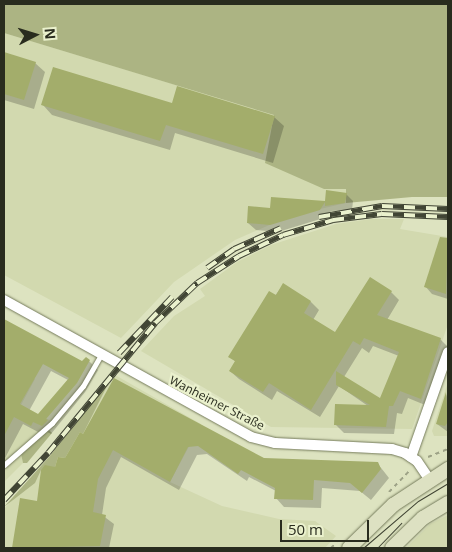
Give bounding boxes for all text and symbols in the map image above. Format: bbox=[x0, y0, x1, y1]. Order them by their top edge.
north arrow bbox=[10, 10, 60, 60]
text: N bbox=[40, 27, 60, 40]
street label: Wanheimer Straße bbox=[167, 373, 267, 433]
scale bar bbox=[282, 510, 371, 542]
text: 50 m bbox=[288, 519, 323, 539]

